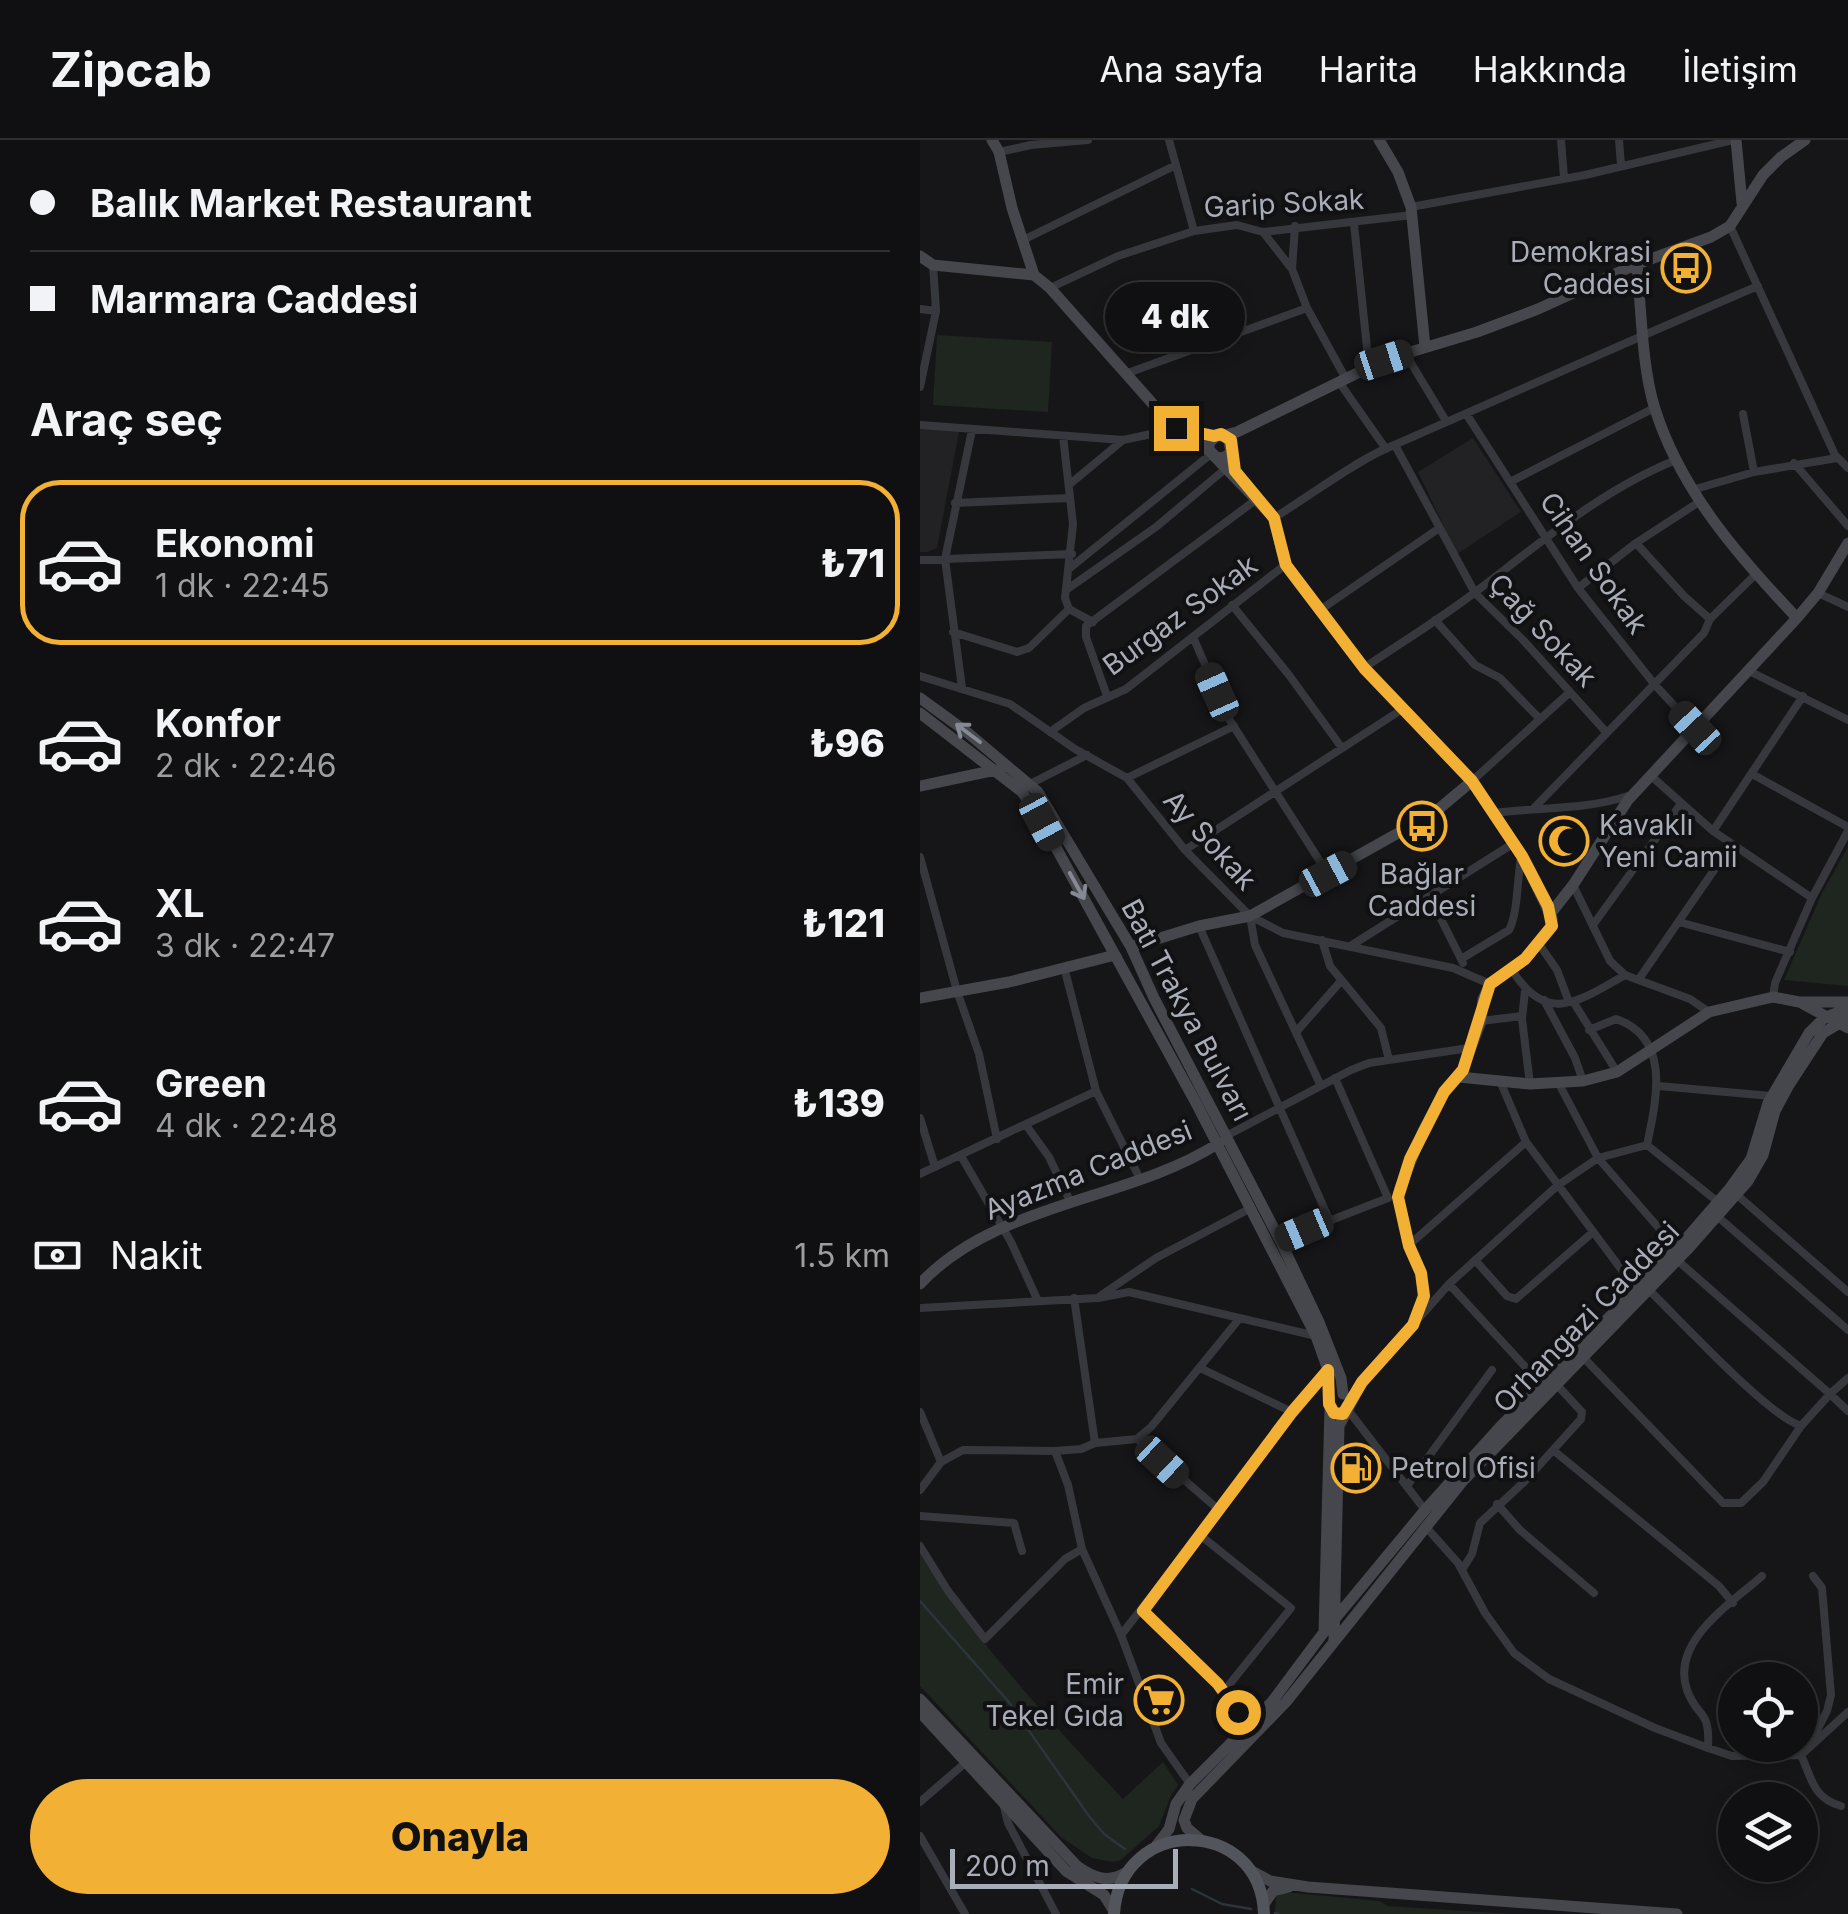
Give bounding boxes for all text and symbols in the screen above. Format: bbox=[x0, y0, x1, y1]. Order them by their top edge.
text: Zipcab bbox=[50, 40, 212, 99]
text: Ana sayfa bbox=[1100, 48, 1264, 90]
text: Harita bbox=[1319, 48, 1418, 90]
text: Hakkında bbox=[1473, 48, 1627, 90]
text: İletişim bbox=[1682, 48, 1798, 90]
text: Balık Market Restaurant bbox=[90, 180, 532, 226]
street label: Garip Sokak bbox=[1203, 182, 1365, 224]
place label: Demokrasi Caddesi bbox=[1510, 235, 1651, 301]
bus stop icon: Demokrasi Caddesi bbox=[1660, 242, 1712, 294]
text: Marmara Caddesi bbox=[90, 276, 418, 322]
callout: 4 dk bbox=[1106, 283, 1246, 353]
text: 4 dk bbox=[1141, 297, 1209, 336]
car bbox=[1351, 336, 1417, 384]
text: Araç seç bbox=[30, 392, 223, 447]
route end bbox=[1154, 406, 1199, 451]
street label: Cihan Sokak bbox=[1533, 486, 1655, 640]
icon: car bbox=[35, 518, 125, 608]
text: Ekonomi bbox=[155, 520, 315, 566]
text: ₺71 bbox=[821, 540, 885, 586]
street label: Burgaz Sokak bbox=[1096, 548, 1264, 682]
text: 1 dk · 22:45 bbox=[155, 566, 330, 605]
street label: Çağ Sokak bbox=[1482, 566, 1604, 694]
car bbox=[1191, 658, 1243, 726]
car bbox=[1664, 696, 1726, 760]
icon: car bbox=[35, 698, 125, 788]
text: Konfor bbox=[155, 700, 281, 746]
text: ₺96 bbox=[809, 720, 885, 766]
one-way arrow bbox=[955, 723, 982, 744]
text: 2 dk · 22:46 bbox=[155, 746, 337, 785]
street label: Ay Sokak bbox=[1156, 783, 1264, 897]
car bbox=[1015, 788, 1069, 856]
bus stop icon: Bağlar Caddesi bbox=[1396, 800, 1448, 852]
place label: Kavaklı Yeni Camii bbox=[1599, 808, 1738, 874]
mosque icon: Kavaklı Yeni Camii bbox=[1538, 815, 1590, 867]
car bbox=[1294, 847, 1362, 901]
place label: Bağlar Caddesi bbox=[1368, 857, 1476, 923]
one-way arrow bbox=[1067, 871, 1087, 900]
icon: car bbox=[35, 878, 125, 968]
text: XL bbox=[155, 880, 205, 926]
street label: Batı Trakya Bulvarı bbox=[1114, 893, 1260, 1127]
text: ₺121 bbox=[802, 900, 885, 946]
text: 3 dk · 22:47 bbox=[155, 926, 335, 965]
icon: car bbox=[35, 1058, 125, 1148]
text: Green bbox=[155, 1060, 267, 1106]
text: ₺139 bbox=[793, 1080, 885, 1126]
text: 4 dk · 22:48 bbox=[155, 1106, 338, 1145]
street label: Ayazma Caddesi bbox=[979, 1113, 1197, 1227]
car bbox=[1271, 1204, 1337, 1256]
street label: Orhangazi Caddesi bbox=[1486, 1214, 1686, 1420]
icon: cash bbox=[30, 1228, 85, 1283]
text: Nakit bbox=[110, 1232, 202, 1278]
text: 1.5 km bbox=[794, 1236, 890, 1275]
car bbox=[1130, 1431, 1194, 1493]
fuel station icon: Petrol Ofisi bbox=[1330, 1442, 1382, 1494]
place label: Petrol Ofisi bbox=[1391, 1451, 1536, 1485]
map controls bbox=[1718, 1662, 1818, 1882]
button: locate bbox=[1718, 1662, 1818, 1762]
place label: Emir Tekel Gıda bbox=[986, 1667, 1124, 1733]
supermarket icon: Emir Tekel Gıda bbox=[1133, 1674, 1185, 1726]
route start bbox=[1216, 1690, 1261, 1735]
button: Onayla bbox=[30, 1779, 890, 1894]
button: layers bbox=[1718, 1782, 1818, 1882]
scale bar bbox=[950, 1844, 1178, 1888]
text: 200 m bbox=[965, 1849, 1050, 1883]

